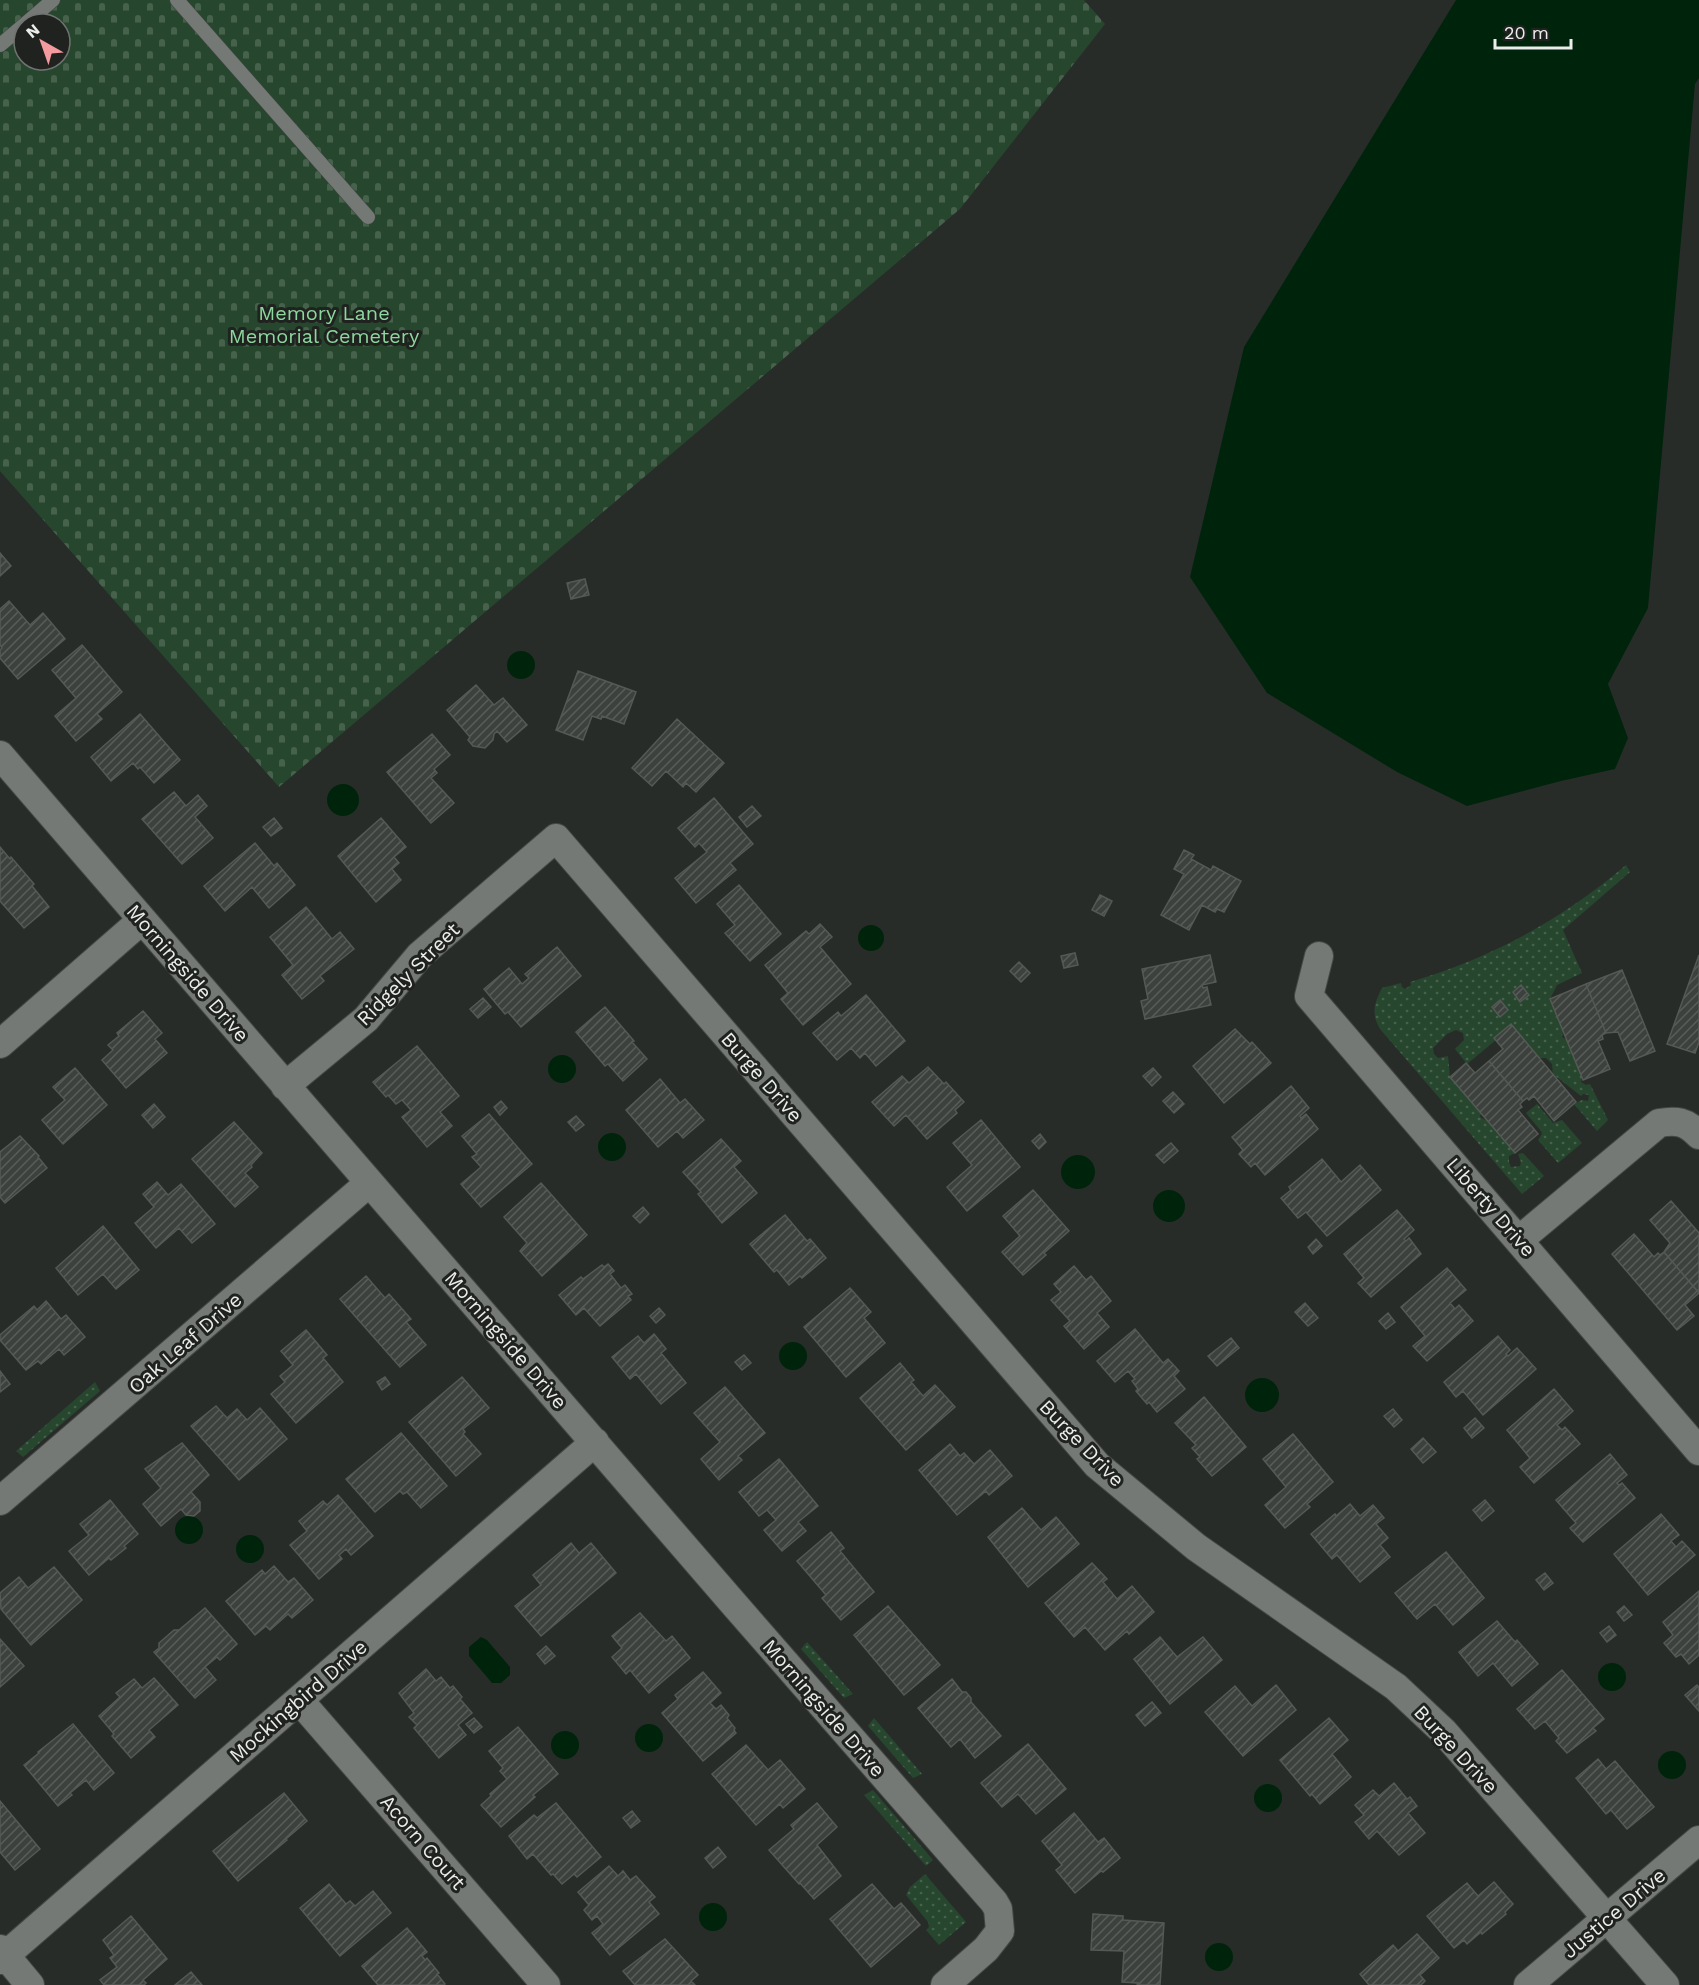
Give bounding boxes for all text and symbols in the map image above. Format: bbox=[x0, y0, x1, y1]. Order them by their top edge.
north arrow bbox=[12, 12, 72, 72]
scale bar bbox=[1495, 12, 1572, 50]
text: N bbox=[22, 20, 43, 42]
text: 20 m bbox=[1504, 22, 1549, 43]
park label: Memory Lane Memorial Cemetery bbox=[229, 301, 420, 348]
street label: Morningside Drive bbox=[122, 899, 254, 1047]
street label: Ridgely Street bbox=[352, 917, 465, 1030]
street label: Burge Drive bbox=[716, 1027, 808, 1127]
street label: Liberty Drive bbox=[1441, 1152, 1541, 1262]
street label: Morningside Drive bbox=[440, 1266, 572, 1414]
street label: Oak Leaf Drive bbox=[124, 1287, 246, 1399]
street label: Burge Drive bbox=[1035, 1394, 1129, 1492]
street label: Morningside Drive bbox=[758, 1634, 890, 1782]
street label: Mockingbird Drive bbox=[224, 1635, 372, 1767]
street label: Burge Drive bbox=[1409, 1700, 1503, 1798]
street label: Acorn Court bbox=[375, 1790, 471, 1895]
street label: Justice Drive bbox=[1558, 1863, 1670, 1963]

